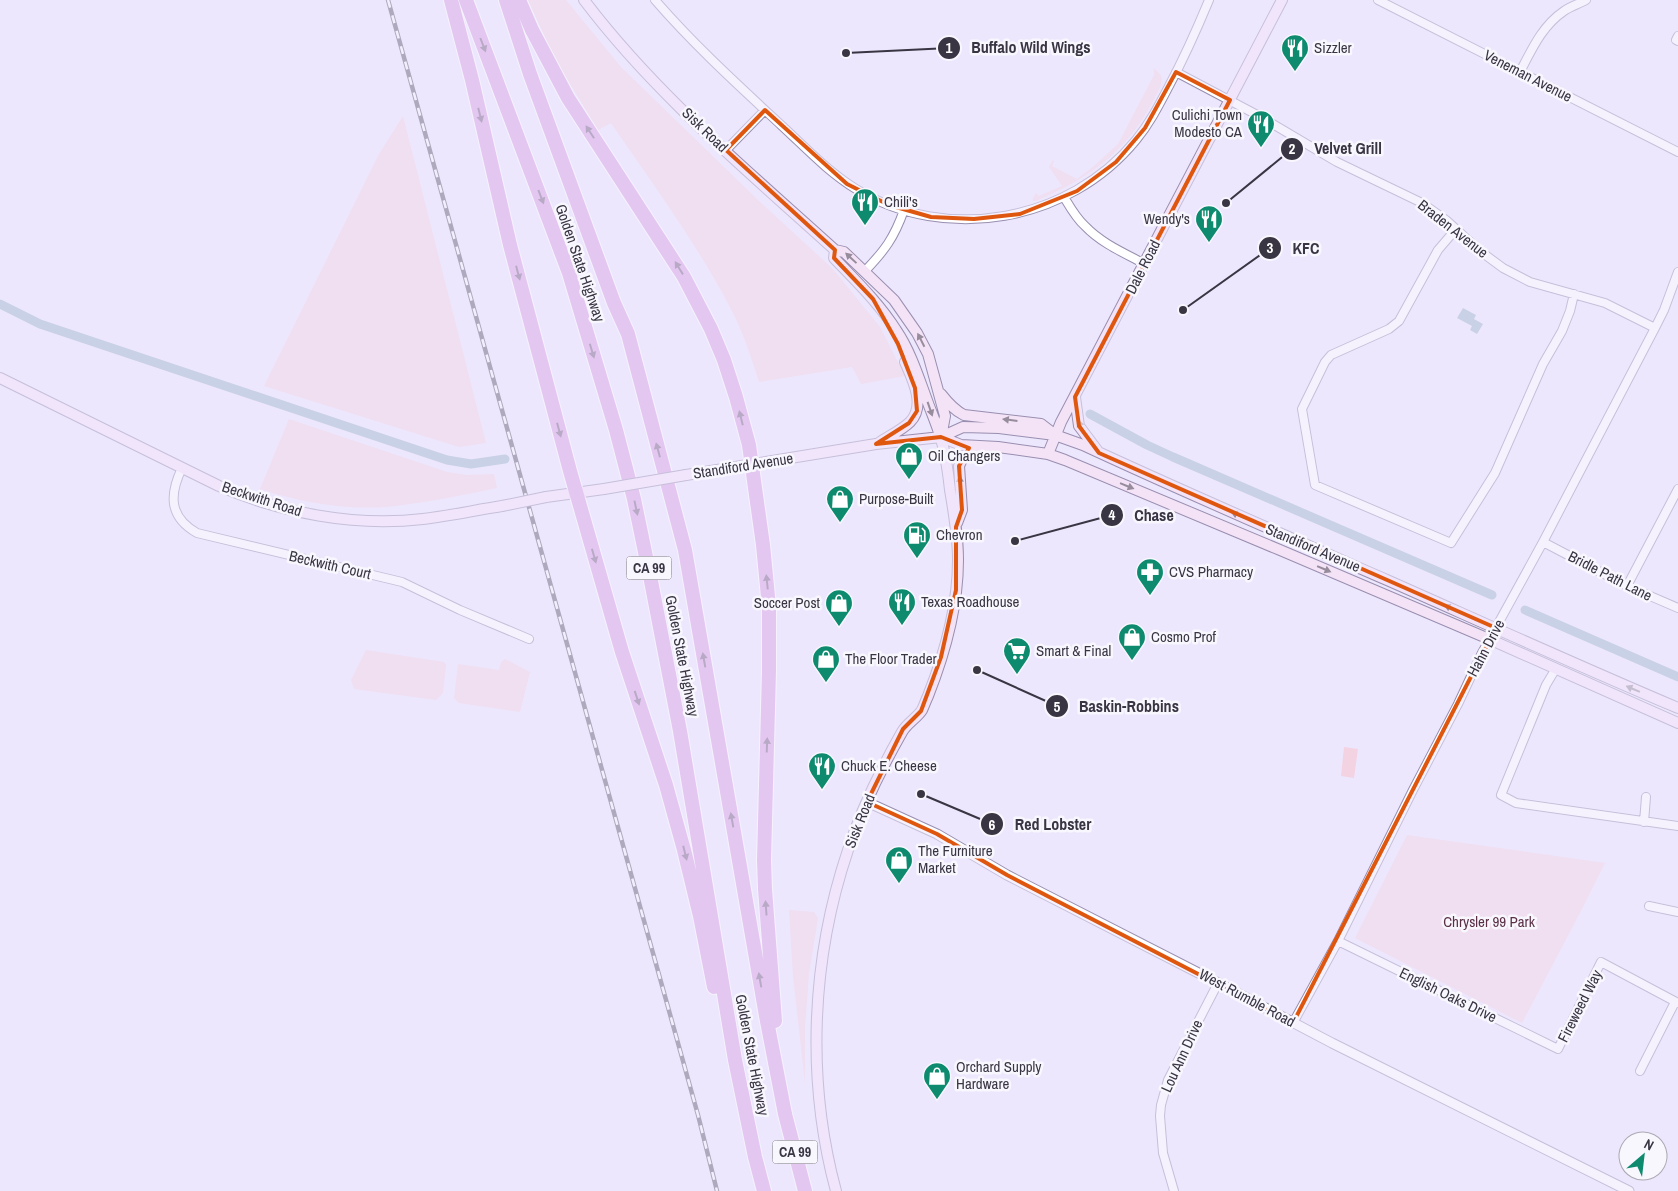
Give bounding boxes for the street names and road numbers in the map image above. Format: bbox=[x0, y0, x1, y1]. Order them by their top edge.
street label: Veneman Avenue bbox=[1481, 44, 1576, 107]
street label: Sisk Road bbox=[678, 102, 733, 157]
street label: Braden Avenue bbox=[1414, 194, 1493, 263]
street label: Golden State Highway bbox=[551, 201, 611, 325]
street label: Dale Road bbox=[1120, 236, 1165, 297]
street label: Standiford Avenue bbox=[691, 447, 795, 484]
street label: Beckwith Road bbox=[220, 476, 305, 521]
street label: Standiford Avenue bbox=[1263, 518, 1364, 577]
street label: Beckwith Court bbox=[287, 545, 374, 584]
street label: Bridle Path Lane bbox=[1565, 545, 1656, 606]
road number: CA 99 bbox=[626, 556, 672, 580]
street label: Golden State Highway bbox=[660, 593, 705, 719]
street label: Hahn Drive bbox=[1462, 615, 1510, 680]
street label: Sisk Road bbox=[839, 791, 880, 851]
street label: English Oaks Drive bbox=[1396, 962, 1501, 1027]
street label: West Rumble Road bbox=[1195, 963, 1299, 1032]
street label: Fireweed Way bbox=[1552, 965, 1607, 1046]
street label: Golden State Highway bbox=[730, 992, 775, 1118]
street label: Lou Ann Drive bbox=[1156, 1016, 1208, 1096]
road number: CA 99 bbox=[772, 1140, 818, 1164]

